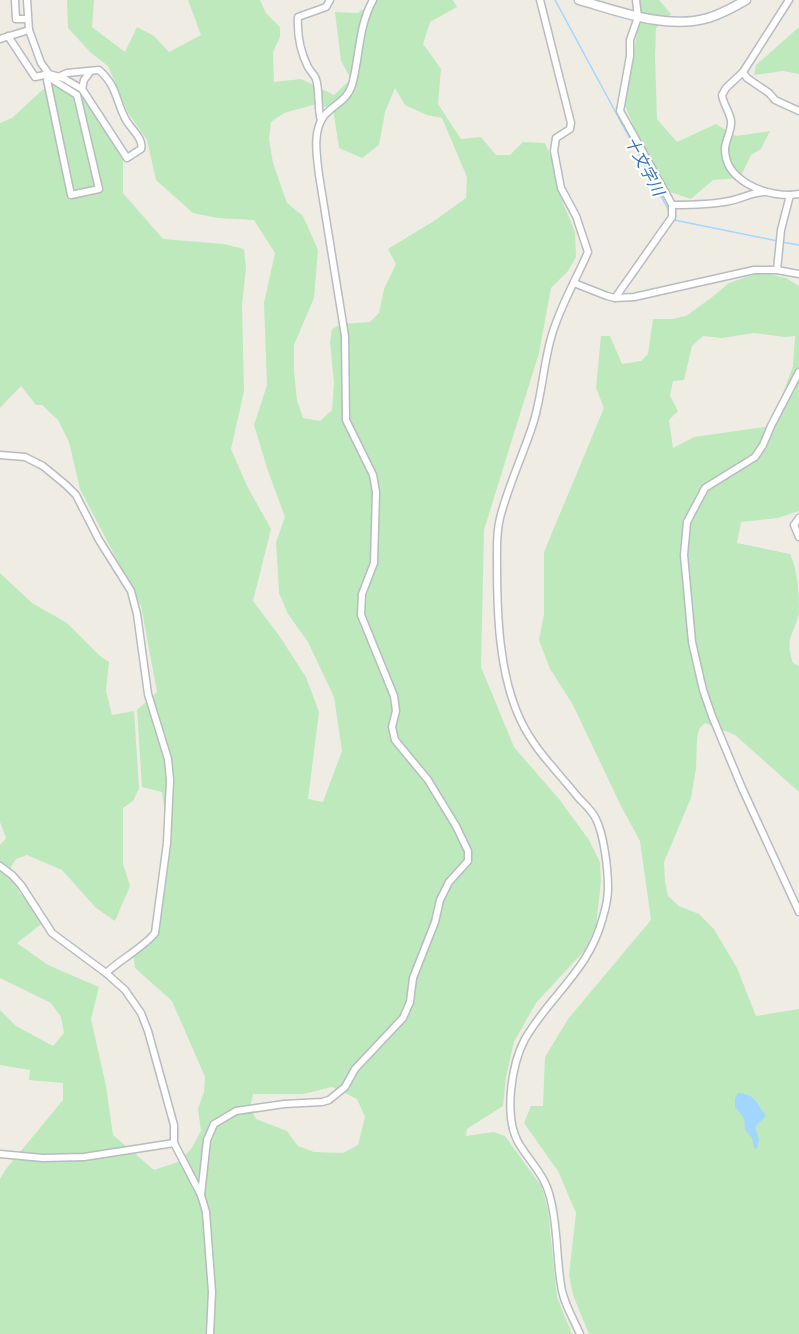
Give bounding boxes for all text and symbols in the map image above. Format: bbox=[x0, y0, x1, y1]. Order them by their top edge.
water label: 十文字川 bbox=[621, 133, 670, 201]

